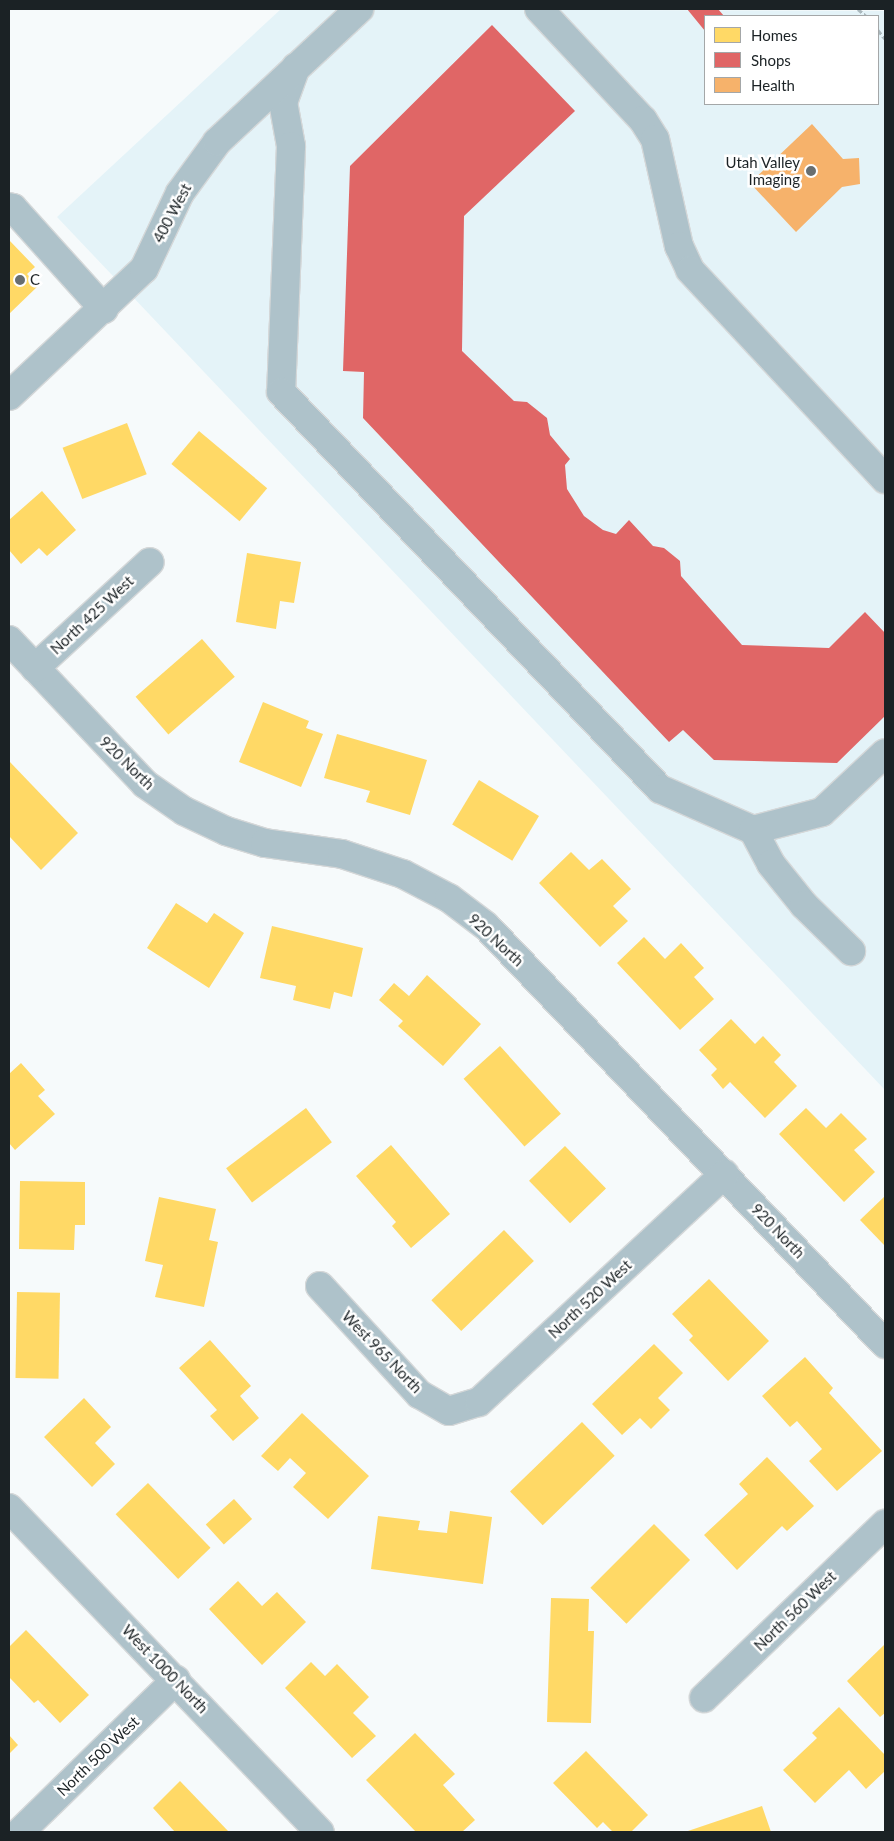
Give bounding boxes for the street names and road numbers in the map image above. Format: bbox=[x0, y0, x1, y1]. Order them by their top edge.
street label: 400 West bbox=[149, 180, 195, 246]
street label: North 425 West bbox=[47, 572, 137, 658]
street label: 920 North bbox=[96, 733, 158, 793]
street label: 920 North bbox=[465, 910, 527, 970]
street label: 920 North bbox=[748, 1200, 808, 1262]
street label: North 520 West bbox=[545, 1256, 635, 1342]
street label: West 965 North bbox=[338, 1307, 426, 1397]
street label: North 560 West bbox=[750, 1567, 840, 1655]
street label: West 1000 North bbox=[118, 1621, 212, 1717]
street label: North 500 West bbox=[53, 1712, 143, 1800]

